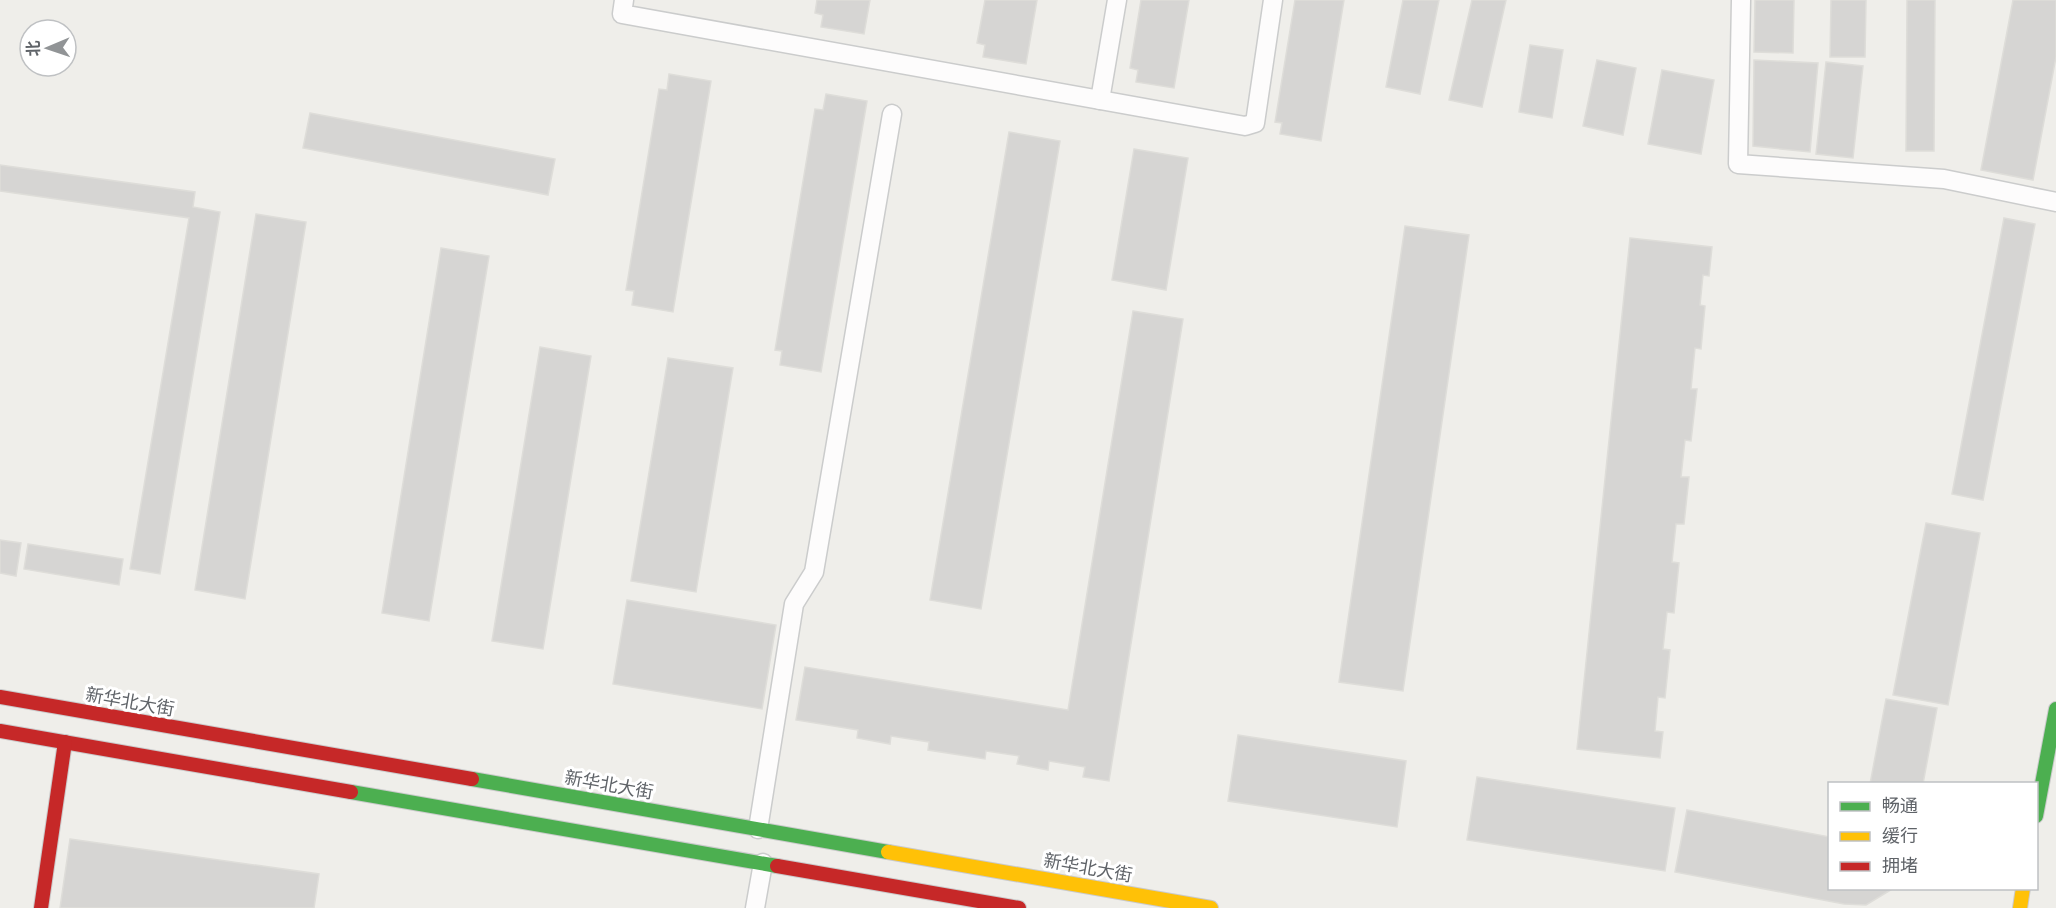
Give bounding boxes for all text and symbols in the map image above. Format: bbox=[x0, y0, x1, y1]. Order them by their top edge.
north arrow bbox=[18, 18, 78, 78]
text: 北 bbox=[24, 40, 43, 57]
street label: 新华北大街 bbox=[84, 683, 176, 721]
street label: 新华北大街 bbox=[563, 766, 655, 804]
legend bbox=[1828, 782, 2038, 890]
text: 畅通 bbox=[1882, 795, 1918, 817]
text: 缓行 bbox=[1882, 825, 1918, 847]
street label: 新华北大街 bbox=[1042, 849, 1134, 887]
text: 拥堵 bbox=[1882, 855, 1918, 877]

